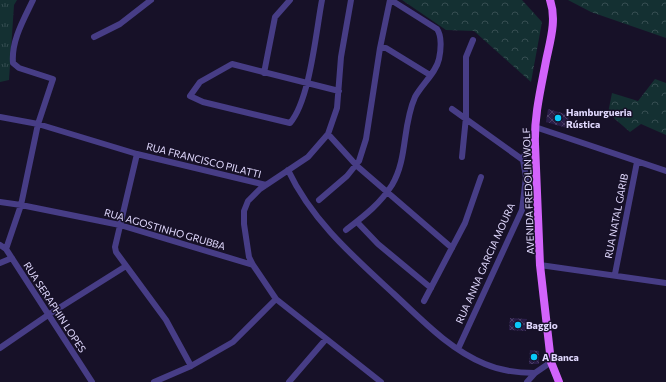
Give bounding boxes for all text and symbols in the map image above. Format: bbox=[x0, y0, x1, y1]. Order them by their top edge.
place label: Hamburgueria Rústica bbox=[566, 106, 632, 130]
marker: Hamburgueria Rústica bbox=[553, 113, 563, 123]
street label: AVENIDA FREDOLIN WOLF bbox=[520, 127, 536, 255]
street label: RUA FRANCISCO PILATTI bbox=[145, 140, 263, 180]
street label: RUA NATAL GARIB bbox=[602, 172, 630, 259]
street label: RUA ANNA GARCIA MOURA bbox=[453, 201, 517, 325]
street label: RUA AGOSTINHO GRUBBA bbox=[103, 206, 227, 252]
street label: RUA SERAPHIN LOPES bbox=[21, 259, 89, 355]
place label: Baggio bbox=[526, 319, 558, 331]
marker: Baggio bbox=[513, 320, 523, 330]
place label: A Banca bbox=[542, 351, 579, 363]
marker: A Banca bbox=[529, 352, 539, 362]

